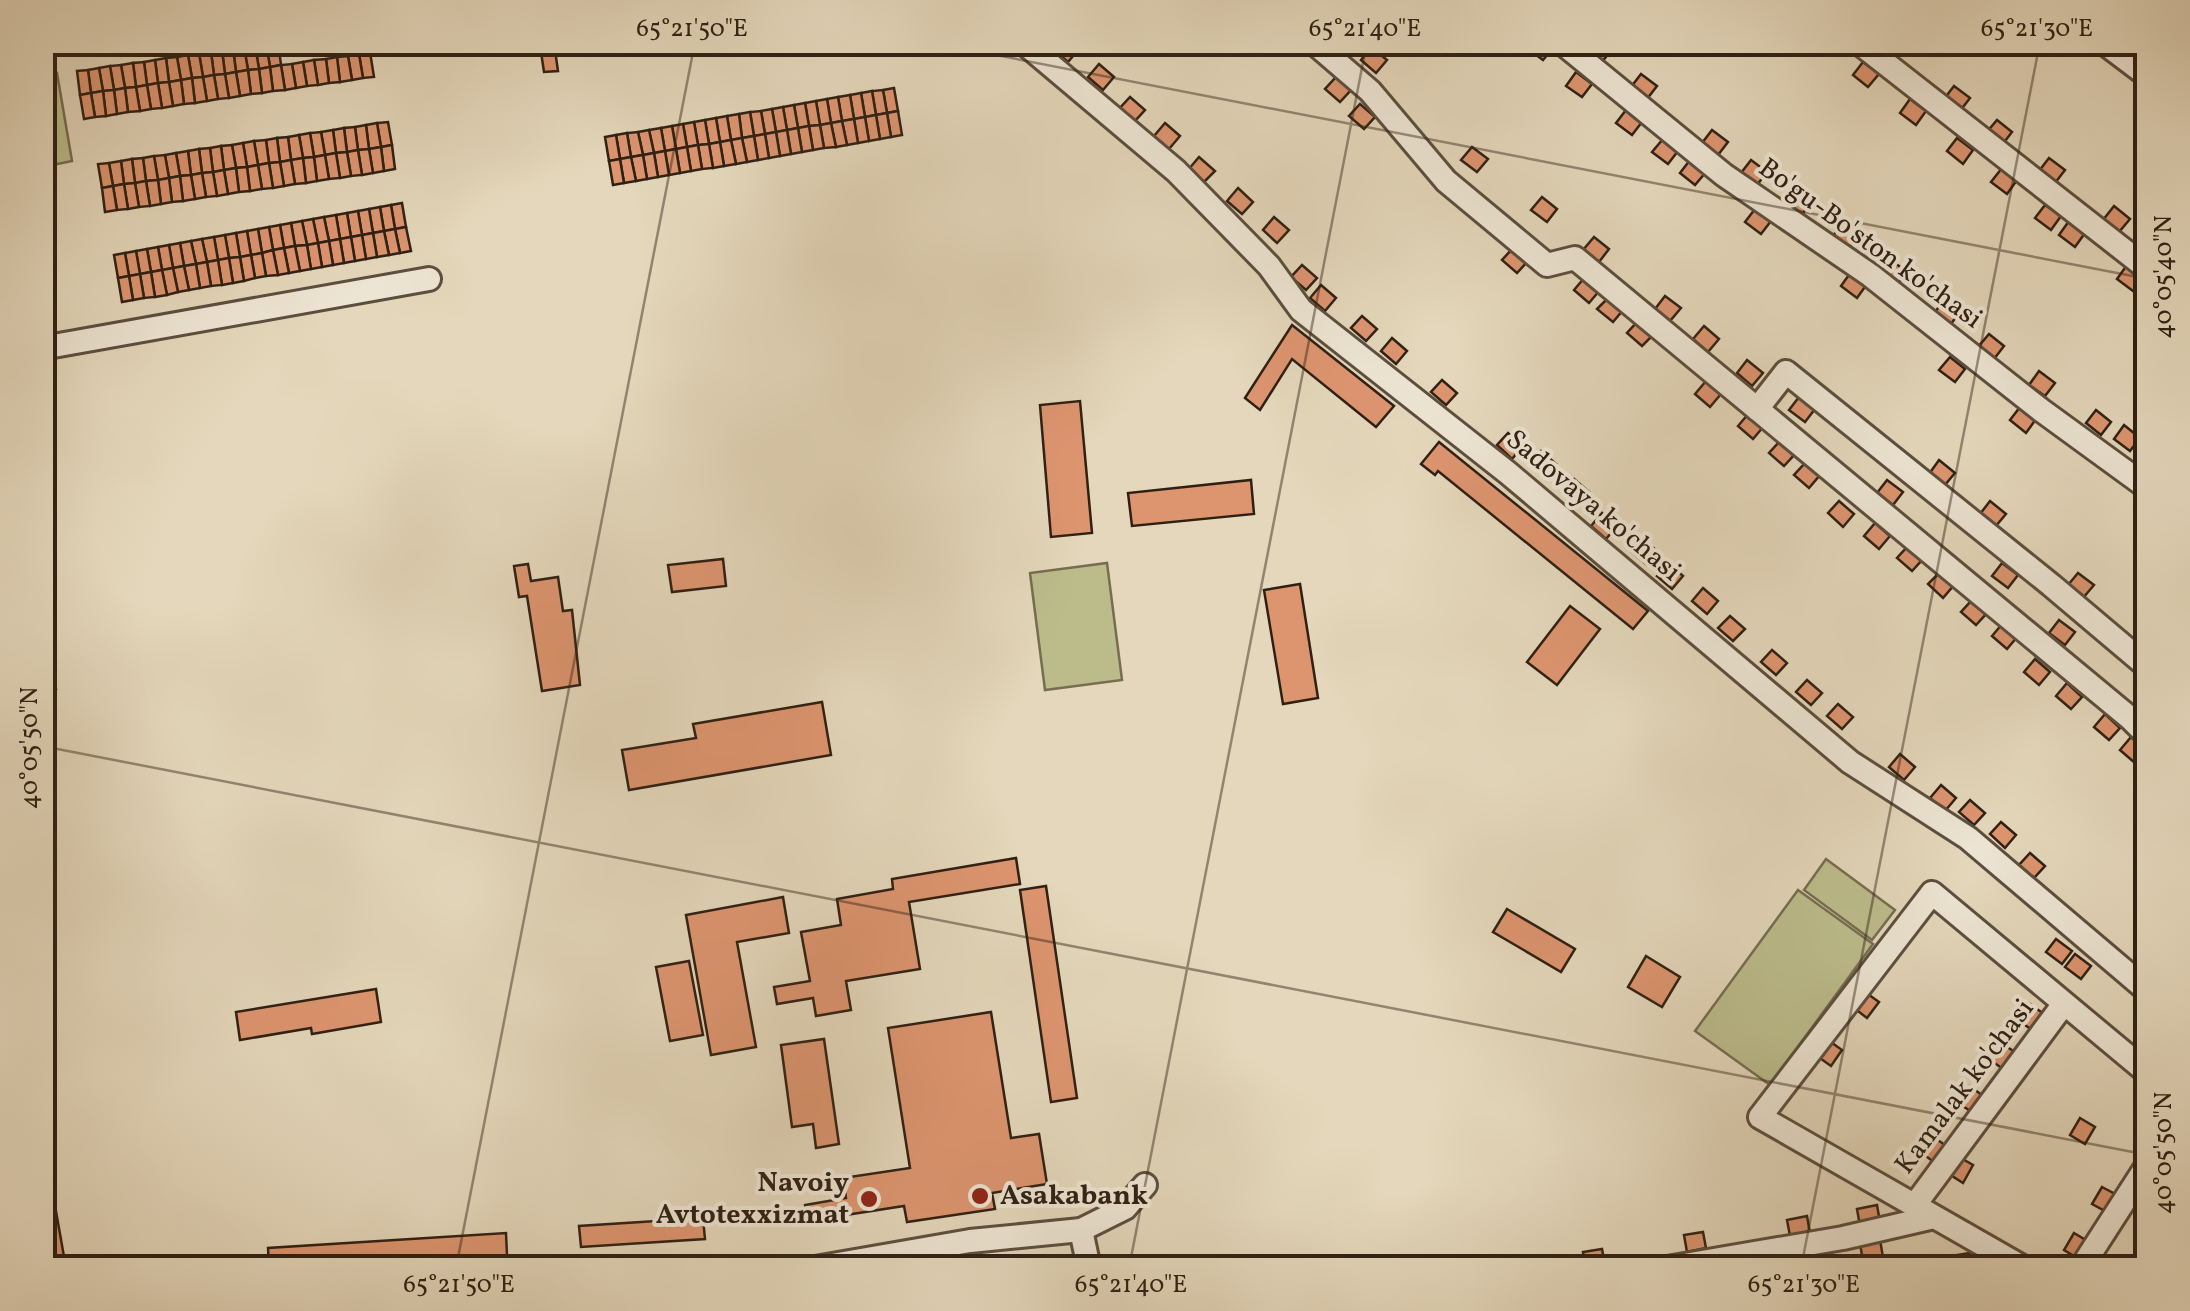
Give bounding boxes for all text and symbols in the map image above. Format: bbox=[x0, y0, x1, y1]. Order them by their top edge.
text: 65°21'50"E bbox=[636, 12, 748, 47]
text: 65°21'40"E bbox=[1309, 12, 1421, 47]
text: 65°21'30"E bbox=[1981, 12, 2093, 47]
street label: Bo'gu-Bo'ston ko'chasi bbox=[1750, 149, 1990, 339]
text: 40°05'40"N bbox=[2147, 215, 2182, 339]
street label: Sadovaya ko'chasi bbox=[1497, 421, 1689, 591]
text: 40°05'50"N bbox=[13, 687, 48, 809]
street label: Kamalak ko'chasi bbox=[1886, 991, 2044, 1183]
text: 40°05'50"N bbox=[2147, 1092, 2182, 1214]
place label: Navoiy Avtotexxizmat bbox=[656, 1164, 849, 1235]
place label: Asakabank bbox=[1000, 1177, 1148, 1216]
marker: Asakabank bbox=[969, 1185, 991, 1207]
marker: Navoiy Avtotexxizmat bbox=[858, 1188, 880, 1210]
text: 65°21'50"E bbox=[403, 1268, 515, 1303]
text: 65°21'40"E bbox=[1075, 1268, 1187, 1303]
text: 65°21'30"E bbox=[1748, 1268, 1860, 1303]

